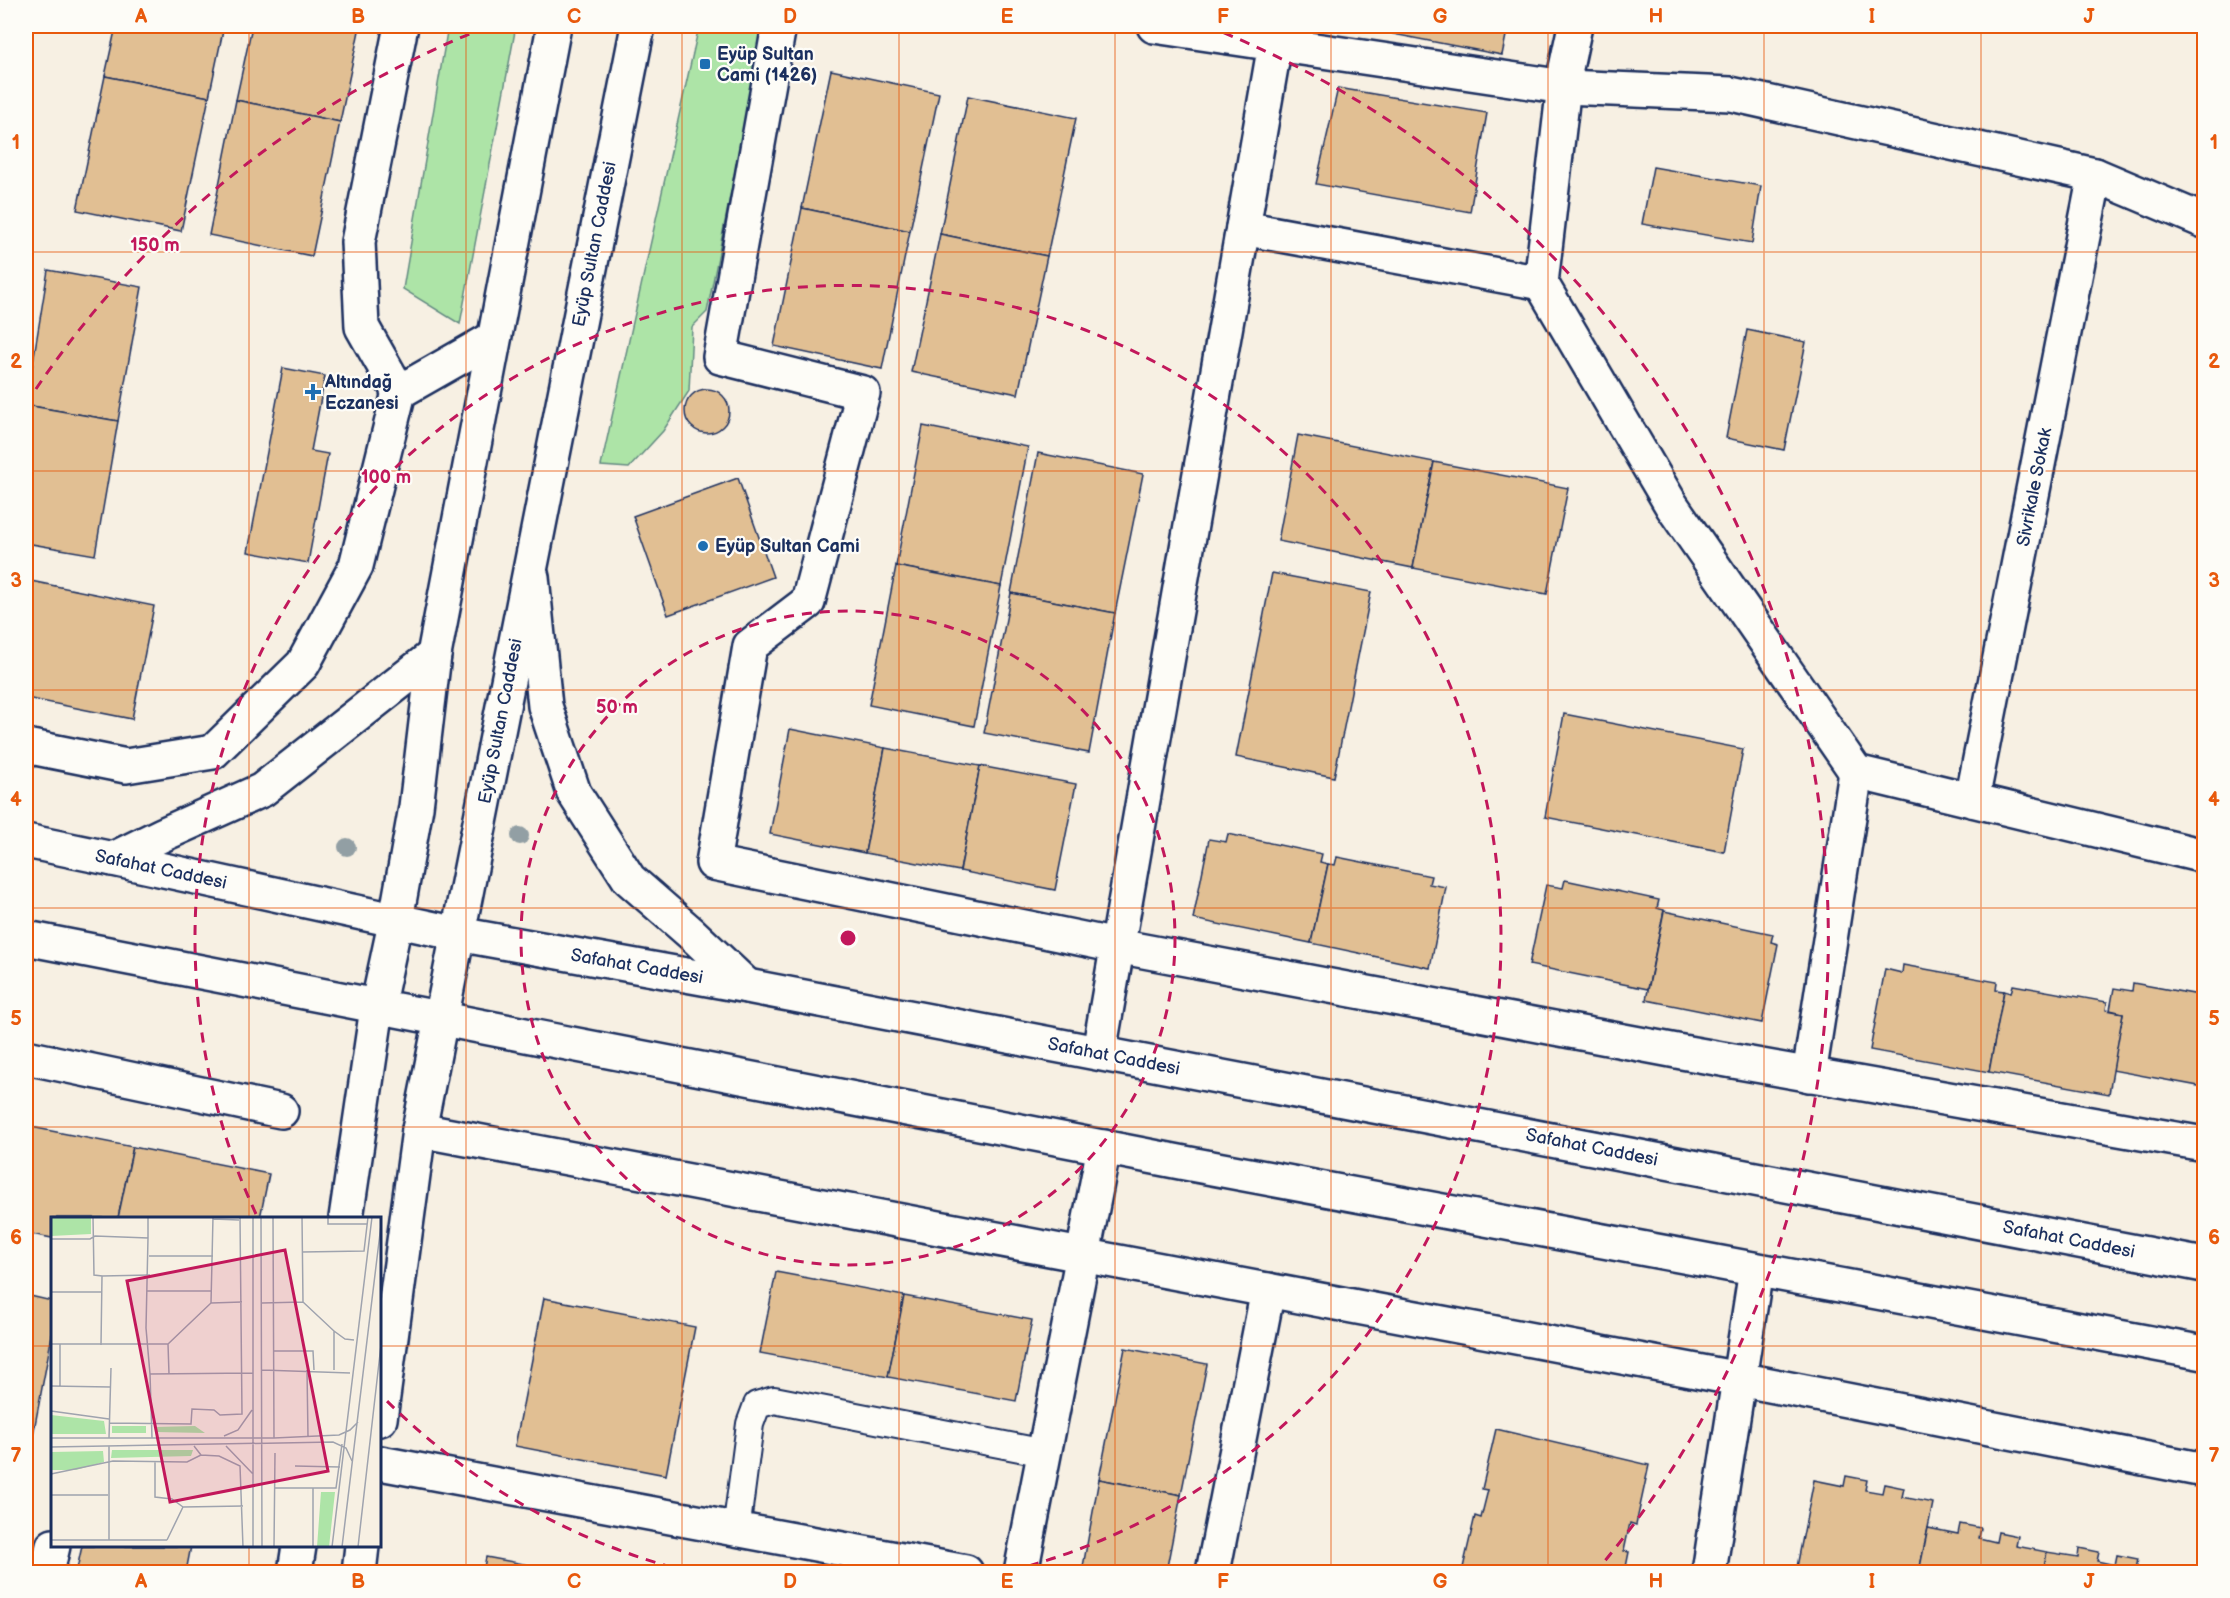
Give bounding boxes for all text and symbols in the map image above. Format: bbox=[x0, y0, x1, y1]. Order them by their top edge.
text: A bbox=[134, 5, 148, 29]
text: B bbox=[351, 5, 365, 29]
text: C bbox=[567, 5, 581, 29]
text: D bbox=[783, 5, 797, 29]
text: E bbox=[1001, 5, 1014, 29]
text: F bbox=[1217, 5, 1229, 29]
text: G bbox=[1433, 5, 1448, 29]
text: H bbox=[1649, 5, 1663, 29]
text: I bbox=[1869, 5, 1875, 29]
text: J bbox=[2084, 5, 2096, 29]
place label: Eyüp Sultan Cami (1426) bbox=[717, 44, 817, 86]
marker: Eyüp Sultan Cami (1426) bbox=[698, 57, 712, 71]
text: 1 bbox=[12, 131, 20, 155]
text: 1 bbox=[2210, 131, 2218, 155]
street label: Eyüp Sultan Caddesi bbox=[568, 160, 621, 328]
text: 150 m bbox=[130, 235, 180, 256]
text: 2 bbox=[10, 350, 22, 374]
text: 2 bbox=[2208, 350, 2220, 374]
place label: Altındağ Eczanesi bbox=[324, 372, 399, 414]
marker: Altındağ Eczanesi bbox=[306, 385, 320, 399]
street label: Sivrikale Sokak bbox=[2013, 426, 2056, 548]
text: 100 m bbox=[361, 467, 411, 488]
place label: Eyüp Sultan Cami bbox=[715, 536, 860, 557]
marker: Eyüp Sultan Cami bbox=[696, 539, 710, 553]
text: 3 bbox=[10, 569, 22, 593]
text: 3 bbox=[2208, 569, 2220, 593]
street label: Eyüp Sultan Caddesi bbox=[474, 637, 527, 805]
text: 50 m bbox=[596, 697, 638, 718]
text: 4 bbox=[10, 788, 22, 812]
text: 4 bbox=[2208, 788, 2220, 812]
street label: Safahat Caddesi bbox=[93, 845, 229, 894]
centre of rings bbox=[838, 928, 858, 948]
street label: Safahat Caddesi bbox=[569, 945, 705, 988]
text: 5 bbox=[10, 1007, 22, 1031]
text: 5 bbox=[2208, 1007, 2220, 1031]
street label: Safahat Caddesi bbox=[1046, 1033, 1182, 1080]
street label: Safahat Caddesi bbox=[1524, 1124, 1660, 1171]
street label: Safahat Caddesi bbox=[2001, 1216, 2137, 1263]
inset map bbox=[51, 1217, 381, 1547]
text: 6 bbox=[10, 1226, 22, 1250]
text: 6 bbox=[2208, 1226, 2220, 1250]
text: 7 bbox=[10, 1444, 22, 1468]
text: 7 bbox=[2208, 1444, 2220, 1468]
text: A bbox=[134, 1570, 148, 1594]
text: B bbox=[351, 1570, 365, 1594]
text: C bbox=[567, 1570, 581, 1594]
text: D bbox=[783, 1570, 797, 1594]
text: E bbox=[1001, 1570, 1014, 1594]
text: F bbox=[1217, 1570, 1229, 1594]
text: G bbox=[1433, 1570, 1448, 1594]
text: H bbox=[1649, 1570, 1663, 1594]
text: I bbox=[1869, 1570, 1875, 1594]
text: J bbox=[2084, 1570, 2096, 1594]

